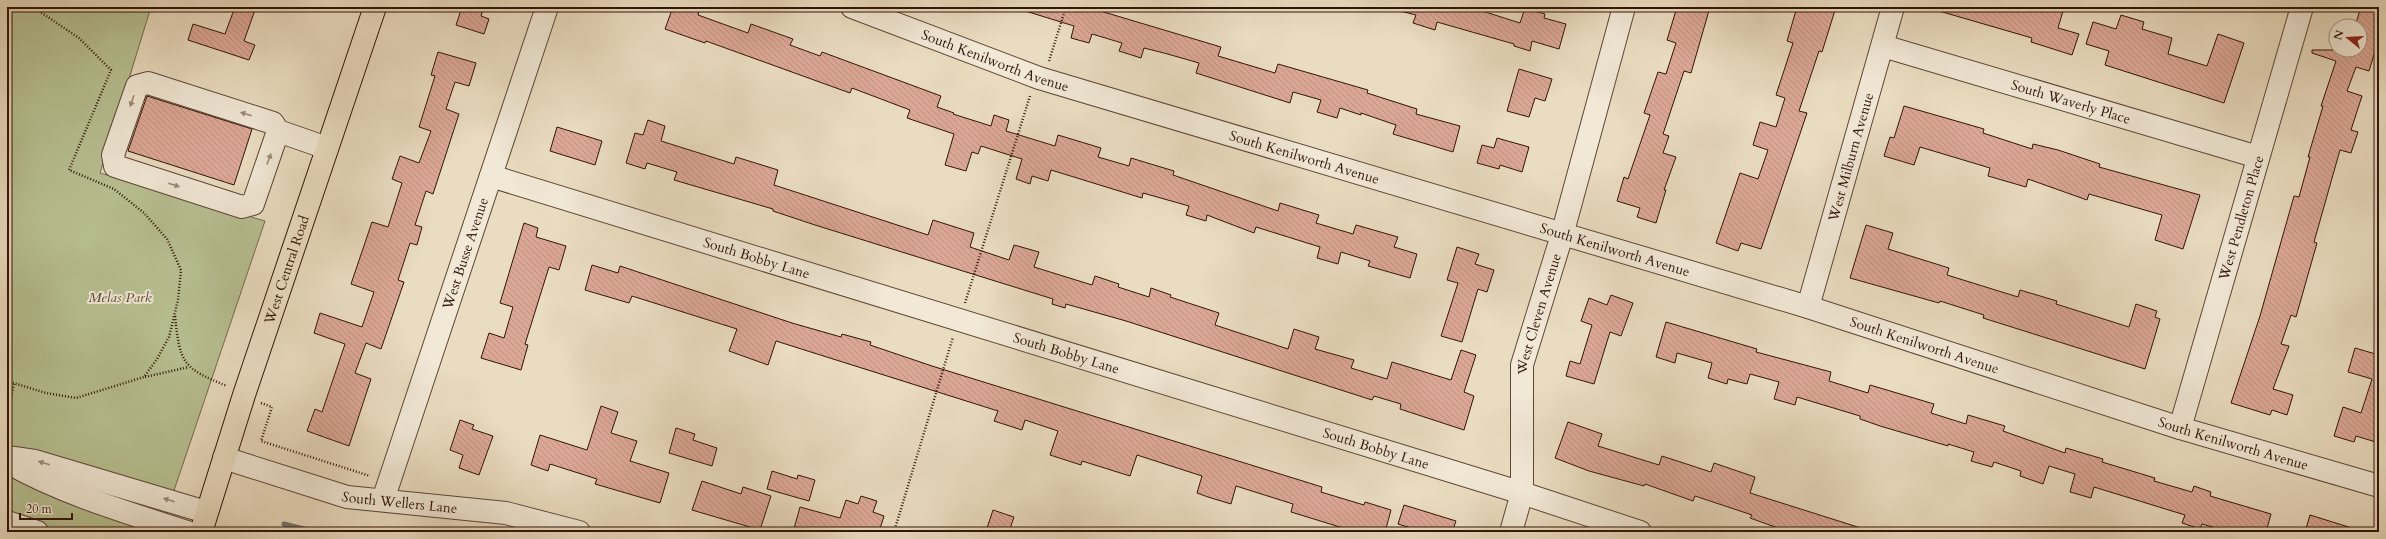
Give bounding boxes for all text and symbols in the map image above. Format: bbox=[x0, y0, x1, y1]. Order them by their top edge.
north arrow bbox=[2328, 18, 2368, 58]
street label: South Kenilworth Avenue bbox=[919, 25, 1071, 96]
text: N bbox=[2330, 28, 2348, 42]
street label: South Waverly Place bbox=[2009, 75, 2133, 128]
street label: West Milburn Avenue bbox=[1823, 90, 1878, 224]
one-way arrow bbox=[129, 96, 135, 108]
one-way arrow bbox=[239, 111, 251, 117]
street label: South Kenilworth Avenue bbox=[1227, 126, 1382, 188]
one-way arrow bbox=[267, 153, 273, 165]
street label: West Pendleton Place bbox=[2214, 153, 2268, 283]
one-way arrow bbox=[169, 182, 181, 188]
street label: West Busse Avenue bbox=[437, 195, 493, 313]
street label: West Central Road bbox=[259, 212, 314, 327]
street label: South Kenilworth Avenue bbox=[1538, 218, 1692, 281]
street label: South Bobby Lane bbox=[701, 232, 812, 283]
street label: West Cleven Avenue bbox=[1513, 251, 1565, 376]
park label: Melas Park bbox=[88, 288, 152, 307]
street label: South Kenilworth Avenue bbox=[1848, 312, 2002, 378]
street label: South Bobby Lane bbox=[1011, 328, 1122, 378]
street label: South Kenilworth Avenue bbox=[2156, 412, 2311, 474]
street label: South Bobby Lane bbox=[1321, 423, 1432, 473]
one-way arrow bbox=[38, 460, 50, 466]
street label: South Wellers Lane bbox=[339, 486, 458, 518]
scale bar bbox=[20, 495, 72, 521]
one-way arrow bbox=[163, 497, 175, 503]
text: 20 m bbox=[26, 501, 53, 517]

